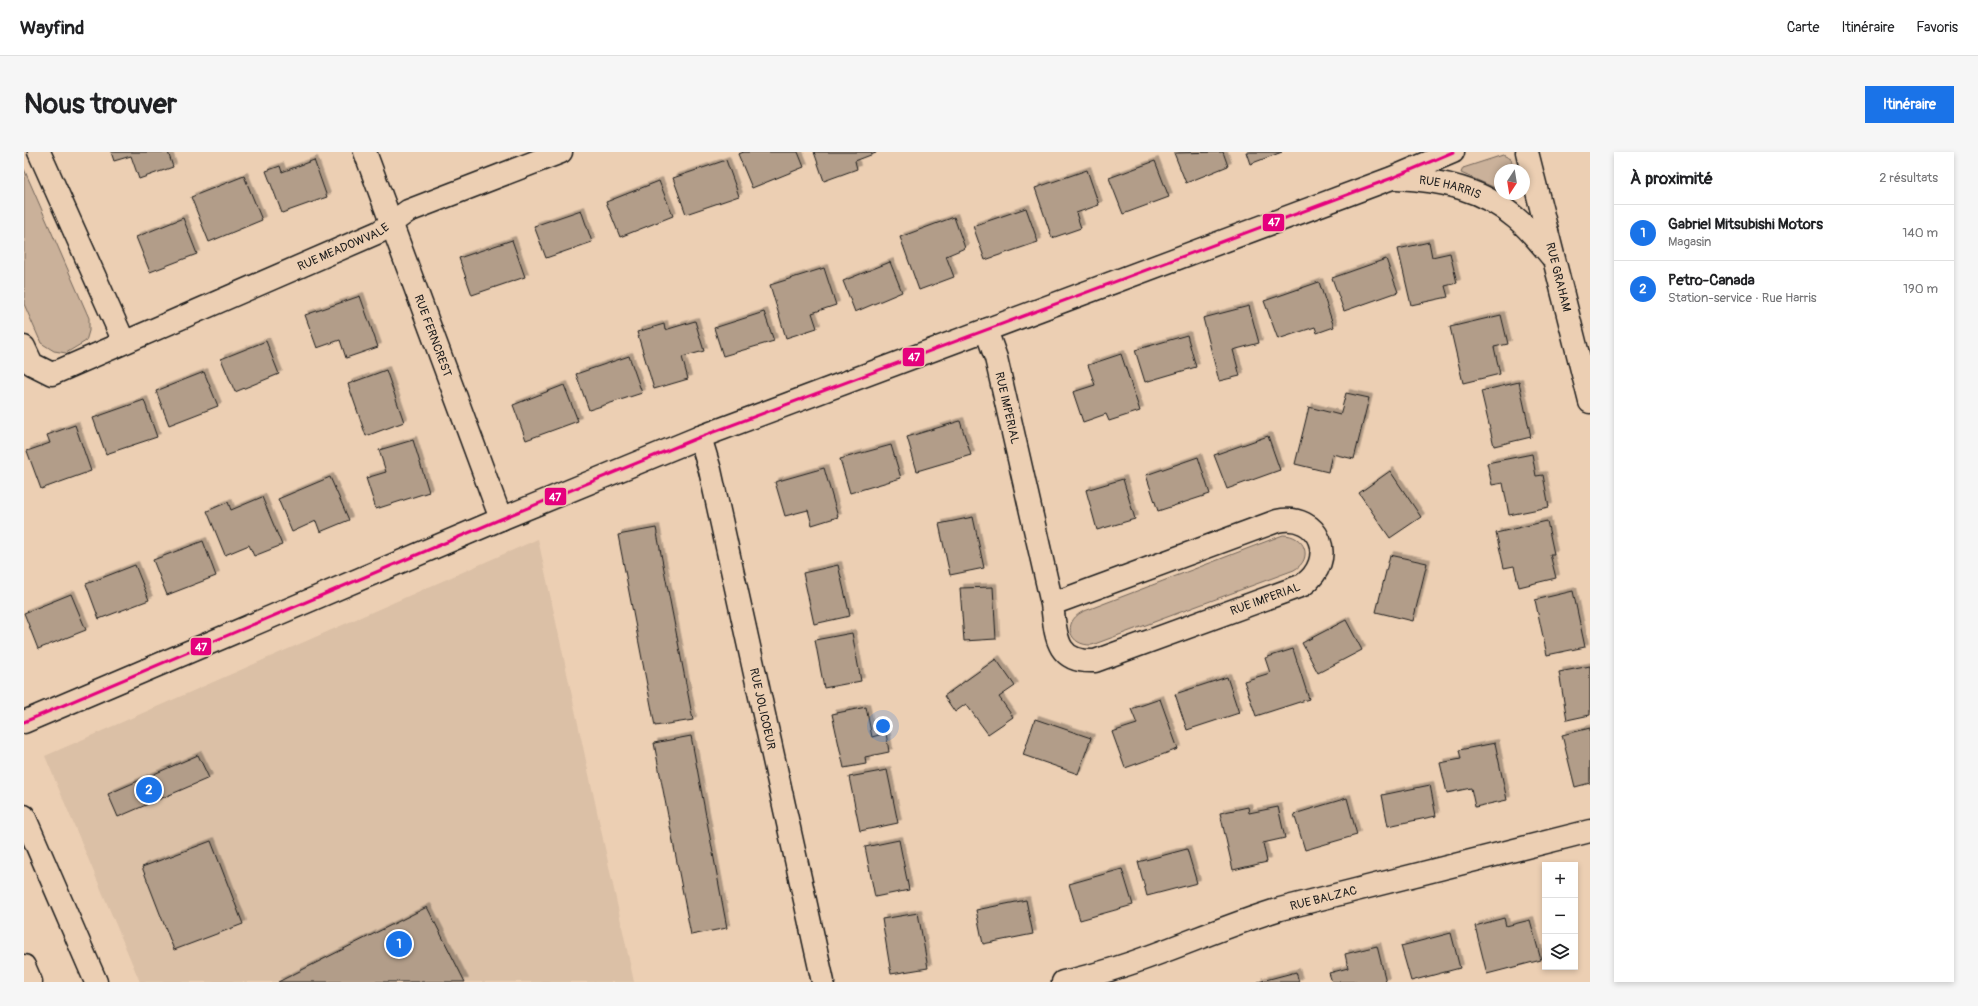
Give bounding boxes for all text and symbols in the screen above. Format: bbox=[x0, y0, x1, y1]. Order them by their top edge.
text: Wayfind bbox=[20, 16, 84, 40]
text: Carte bbox=[1787, 19, 1819, 36]
text: Itinéraire bbox=[1841, 19, 1894, 36]
text: Favoris bbox=[1916, 19, 1958, 36]
button: Itinéraire bbox=[1865, 86, 1954, 123]
text: Nous trouver bbox=[24, 87, 177, 122]
north arrow bbox=[1494, 164, 1530, 200]
text: À proximité bbox=[1630, 168, 1713, 189]
text: 2 résultats bbox=[1879, 170, 1938, 186]
street label: RUE HARRIS bbox=[1418, 173, 1483, 203]
line badge: 47 bbox=[1262, 213, 1285, 232]
text: Gabriel Mitsubishi Motors bbox=[1668, 215, 1823, 234]
text: 47 bbox=[1267, 216, 1280, 229]
street label: RUE MEADOWVALE bbox=[295, 220, 392, 274]
text: 1 bbox=[1640, 225, 1646, 241]
text: 140 m bbox=[1902, 225, 1938, 241]
text: Magasin bbox=[1668, 234, 1711, 250]
street label: RUE GRAHAM bbox=[1542, 241, 1574, 314]
text: Petro-Canada bbox=[1668, 271, 1755, 290]
text: 2 bbox=[1639, 281, 1647, 297]
text: 190 m bbox=[1903, 281, 1938, 297]
text: Station-service · Rue Harris bbox=[1668, 290, 1817, 306]
street label: RUE FERNCREST bbox=[411, 293, 455, 379]
line badge: 47 bbox=[902, 347, 925, 367]
text: 47 bbox=[907, 351, 920, 364]
street label: RUE IMPERIAL bbox=[991, 371, 1022, 446]
line badge: 47 bbox=[544, 487, 567, 506]
text: 47 bbox=[548, 491, 561, 504]
street label: RUE IMPERIAL bbox=[1228, 580, 1303, 619]
line badge: 47 bbox=[190, 637, 212, 656]
text: 47 bbox=[194, 641, 207, 654]
street label: RUE JOLICOEUR bbox=[746, 667, 778, 751]
your location bbox=[873, 716, 893, 736]
pin: 2 bbox=[136, 775, 162, 805]
map controls bbox=[1542, 862, 1578, 970]
button: + bbox=[1542, 862, 1578, 898]
street label: RUE BALZAC bbox=[1289, 883, 1359, 914]
button: − bbox=[1542, 898, 1578, 934]
pin: 1 bbox=[386, 929, 412, 959]
button: layers bbox=[1542, 934, 1578, 970]

